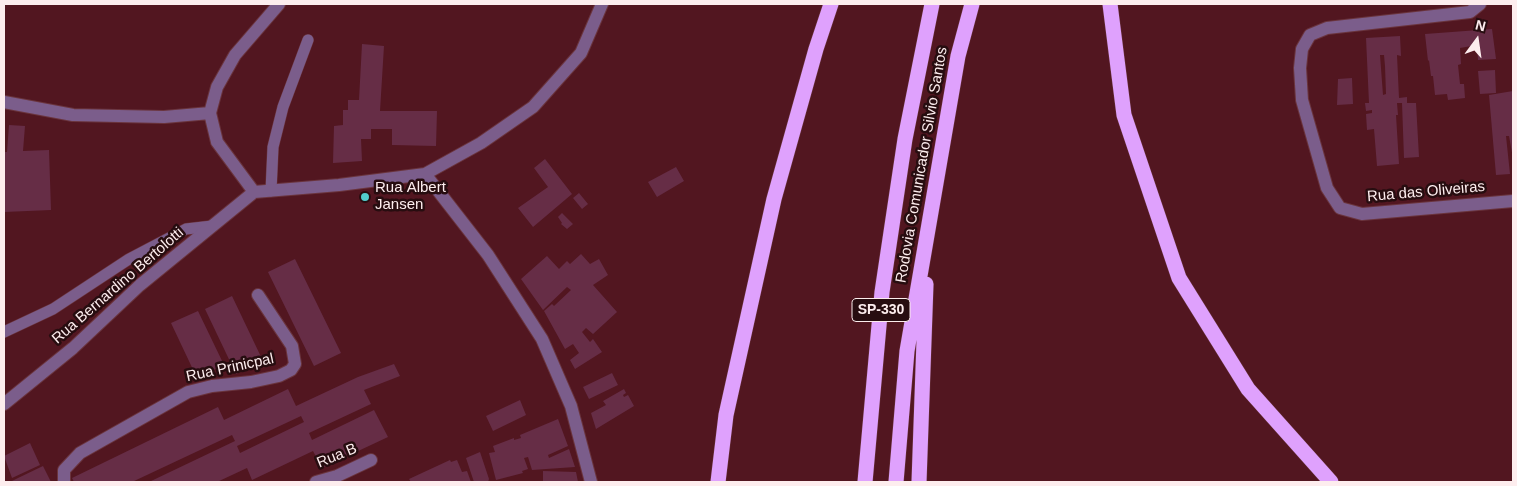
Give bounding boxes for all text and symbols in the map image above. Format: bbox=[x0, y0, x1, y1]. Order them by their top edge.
north arrow bbox=[1452, 15, 1502, 65]
text: N bbox=[1474, 16, 1487, 34]
street label: Rodovia Comunicador Silvio Santos bbox=[892, 46, 952, 284]
street label: Rua das Oliveiras bbox=[1366, 178, 1486, 206]
place label: Rua Albert Jansen bbox=[375, 179, 446, 214]
marker: Rua Albert Jansen bbox=[359, 191, 371, 203]
street label: Rua Bernardino Bertolotti bbox=[49, 224, 187, 348]
road number: SP-330 bbox=[852, 298, 910, 322]
street label: Rua Prinicpal bbox=[184, 350, 276, 386]
street label: Rua B bbox=[314, 440, 360, 472]

